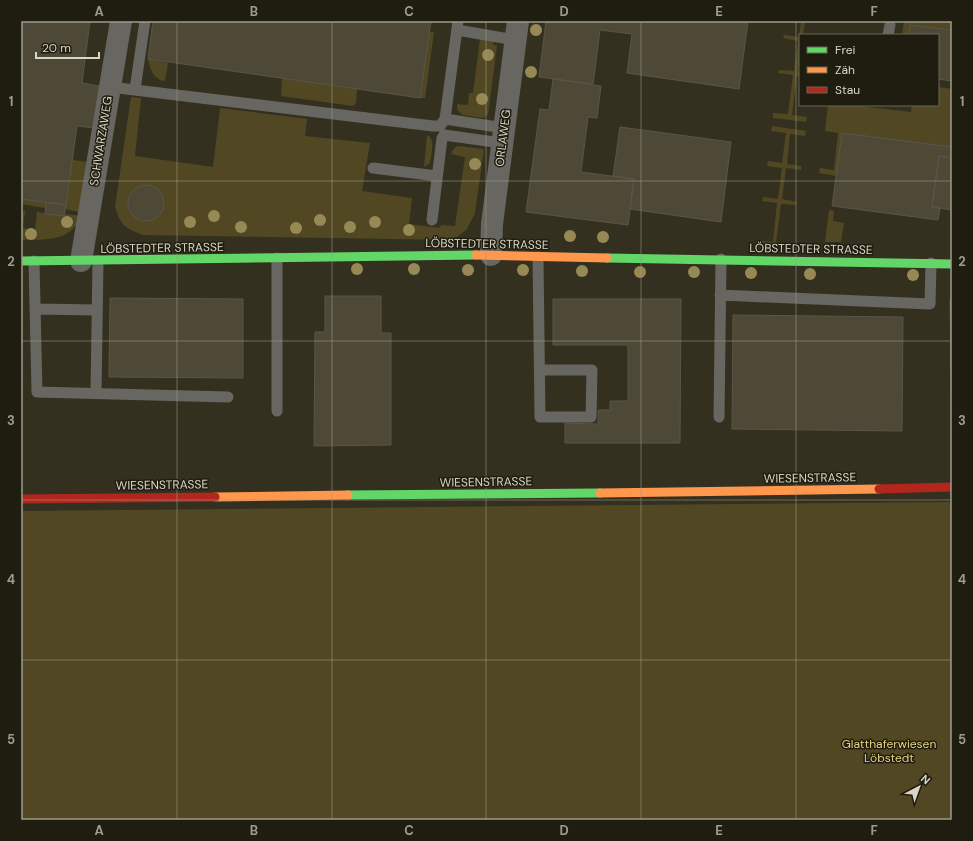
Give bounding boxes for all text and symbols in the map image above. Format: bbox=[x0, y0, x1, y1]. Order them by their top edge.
text: A bbox=[94, 3, 104, 20]
text: B bbox=[250, 3, 258, 20]
text: C bbox=[404, 3, 414, 20]
text: D bbox=[559, 3, 569, 20]
text: E bbox=[715, 3, 723, 20]
text: F bbox=[870, 3, 878, 20]
scale bar bbox=[36, 34, 99, 60]
legend bbox=[799, 34, 939, 106]
text: 20 m bbox=[42, 40, 71, 56]
text: Frei bbox=[835, 42, 855, 58]
text: Zäh bbox=[835, 62, 855, 78]
text: Stau bbox=[835, 82, 860, 98]
text: 1 bbox=[9, 93, 13, 110]
text: 1 bbox=[960, 93, 964, 110]
street label: SCHWARZAWEG bbox=[86, 95, 116, 187]
street label: ORLAWEG bbox=[492, 109, 514, 167]
street label: LÖBSTEDTER STRASSE bbox=[425, 235, 549, 253]
street label: LÖBSTEDTER STRASSE bbox=[100, 239, 224, 257]
street label: LÖBSTEDTER STRASSE bbox=[749, 240, 873, 258]
text: 2 bbox=[7, 253, 15, 270]
text: 2 bbox=[958, 253, 966, 270]
text: 3 bbox=[7, 412, 15, 429]
text: 3 bbox=[958, 412, 966, 429]
street label: WIESENSTRASSE bbox=[764, 469, 857, 487]
street label: WIESENSTRASSE bbox=[440, 473, 533, 491]
street label: WIESENSTRASSE bbox=[116, 476, 209, 494]
text: 4 bbox=[7, 571, 15, 588]
text: 4 bbox=[958, 571, 966, 588]
text: 5 bbox=[7, 731, 15, 748]
text: 5 bbox=[958, 731, 966, 748]
park label: Glatthaferwiesen Löbstedt bbox=[842, 736, 936, 766]
north arrow bbox=[899, 767, 939, 807]
text: N bbox=[918, 772, 933, 787]
text: A bbox=[94, 822, 104, 839]
text: B bbox=[250, 822, 258, 839]
text: C bbox=[404, 822, 414, 839]
text: D bbox=[559, 822, 569, 839]
text: E bbox=[715, 822, 723, 839]
text: F bbox=[870, 822, 878, 839]

